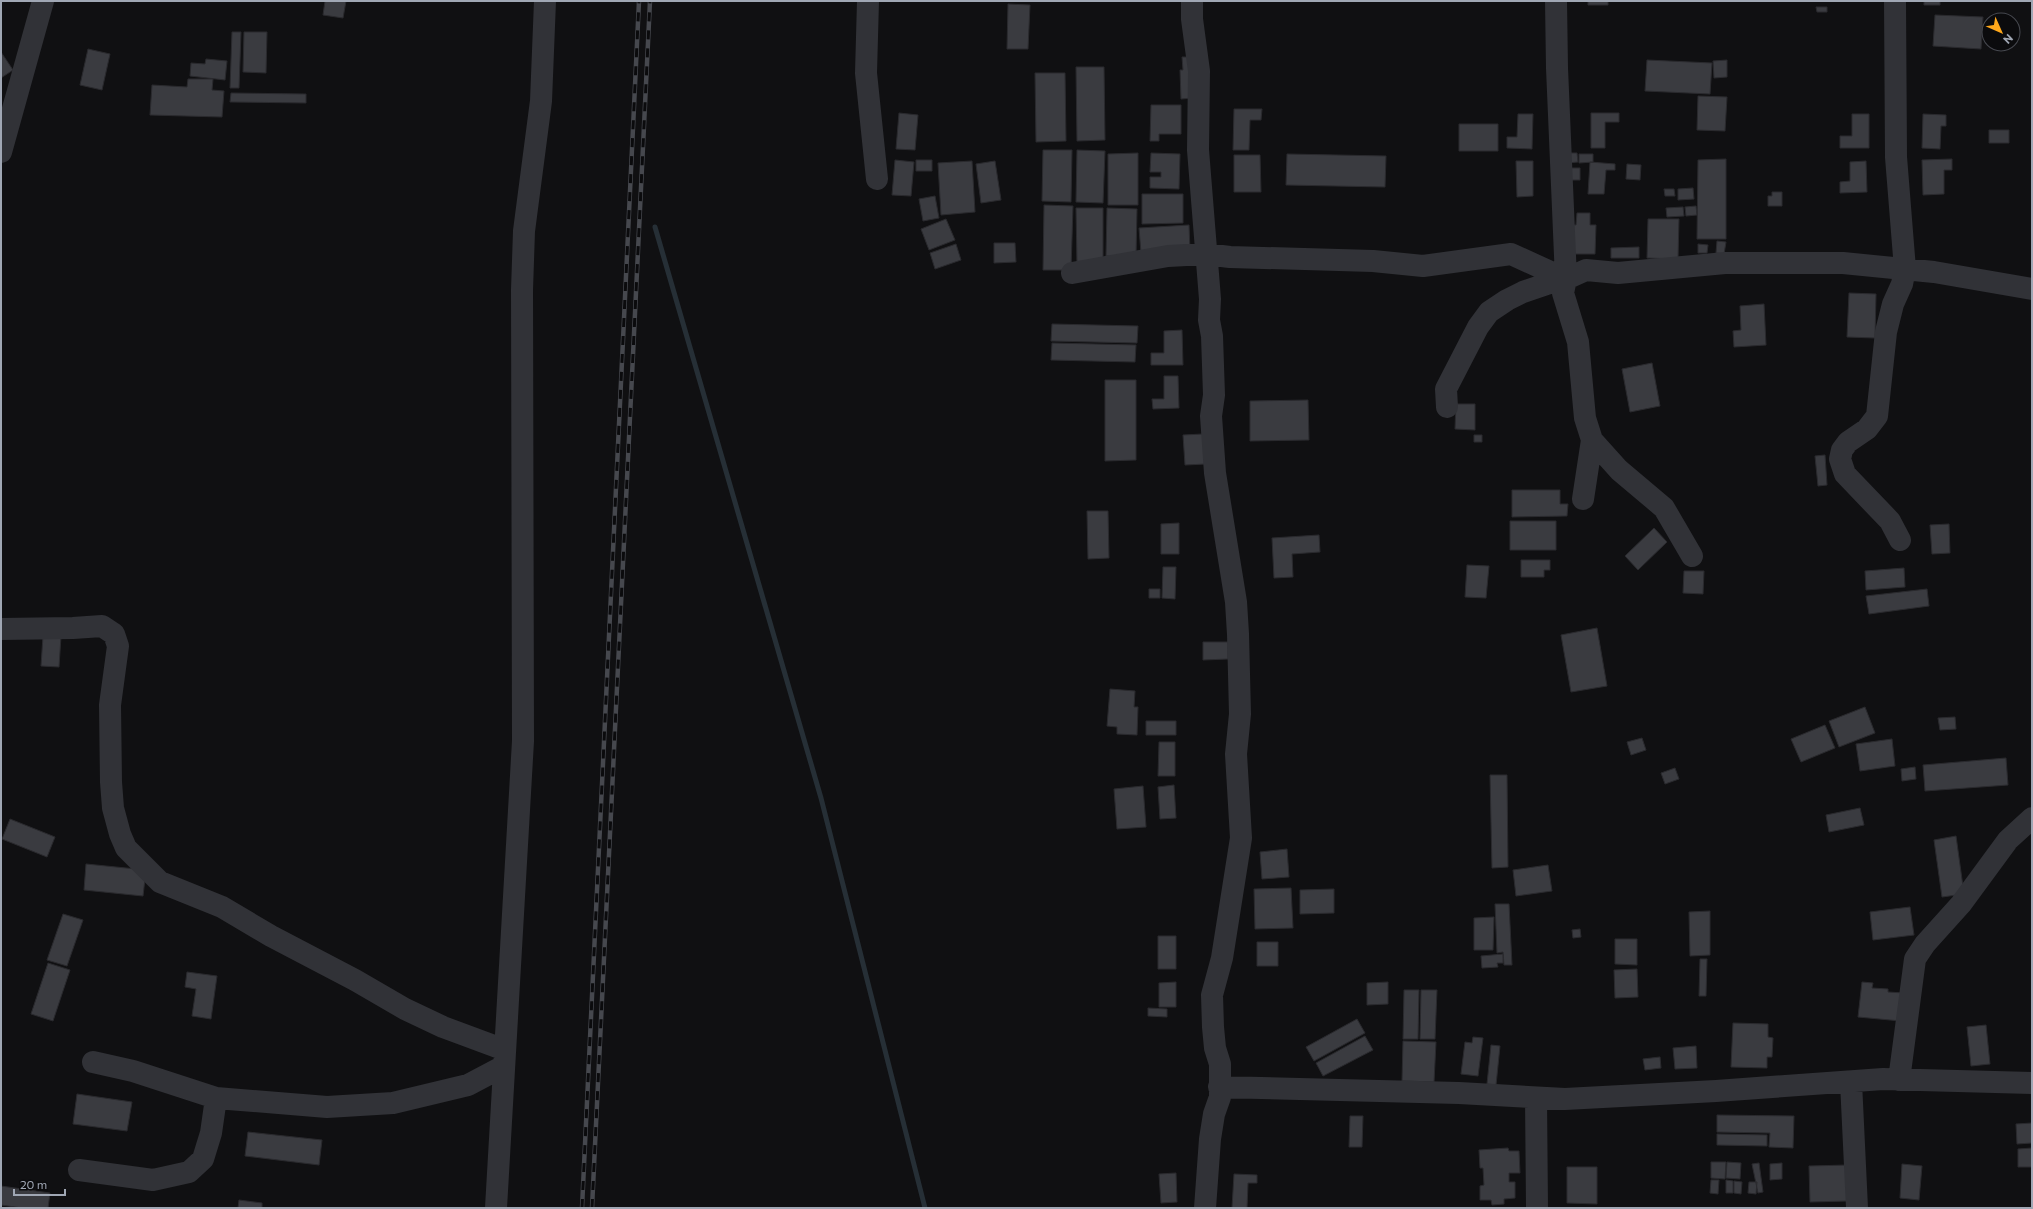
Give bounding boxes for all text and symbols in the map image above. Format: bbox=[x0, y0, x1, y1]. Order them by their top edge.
north arrow bbox=[1981, 12, 2021, 52]
text: N bbox=[2001, 32, 2016, 47]
scale bar bbox=[14, 1171, 65, 1197]
text: 20 m bbox=[20, 1177, 47, 1191]

